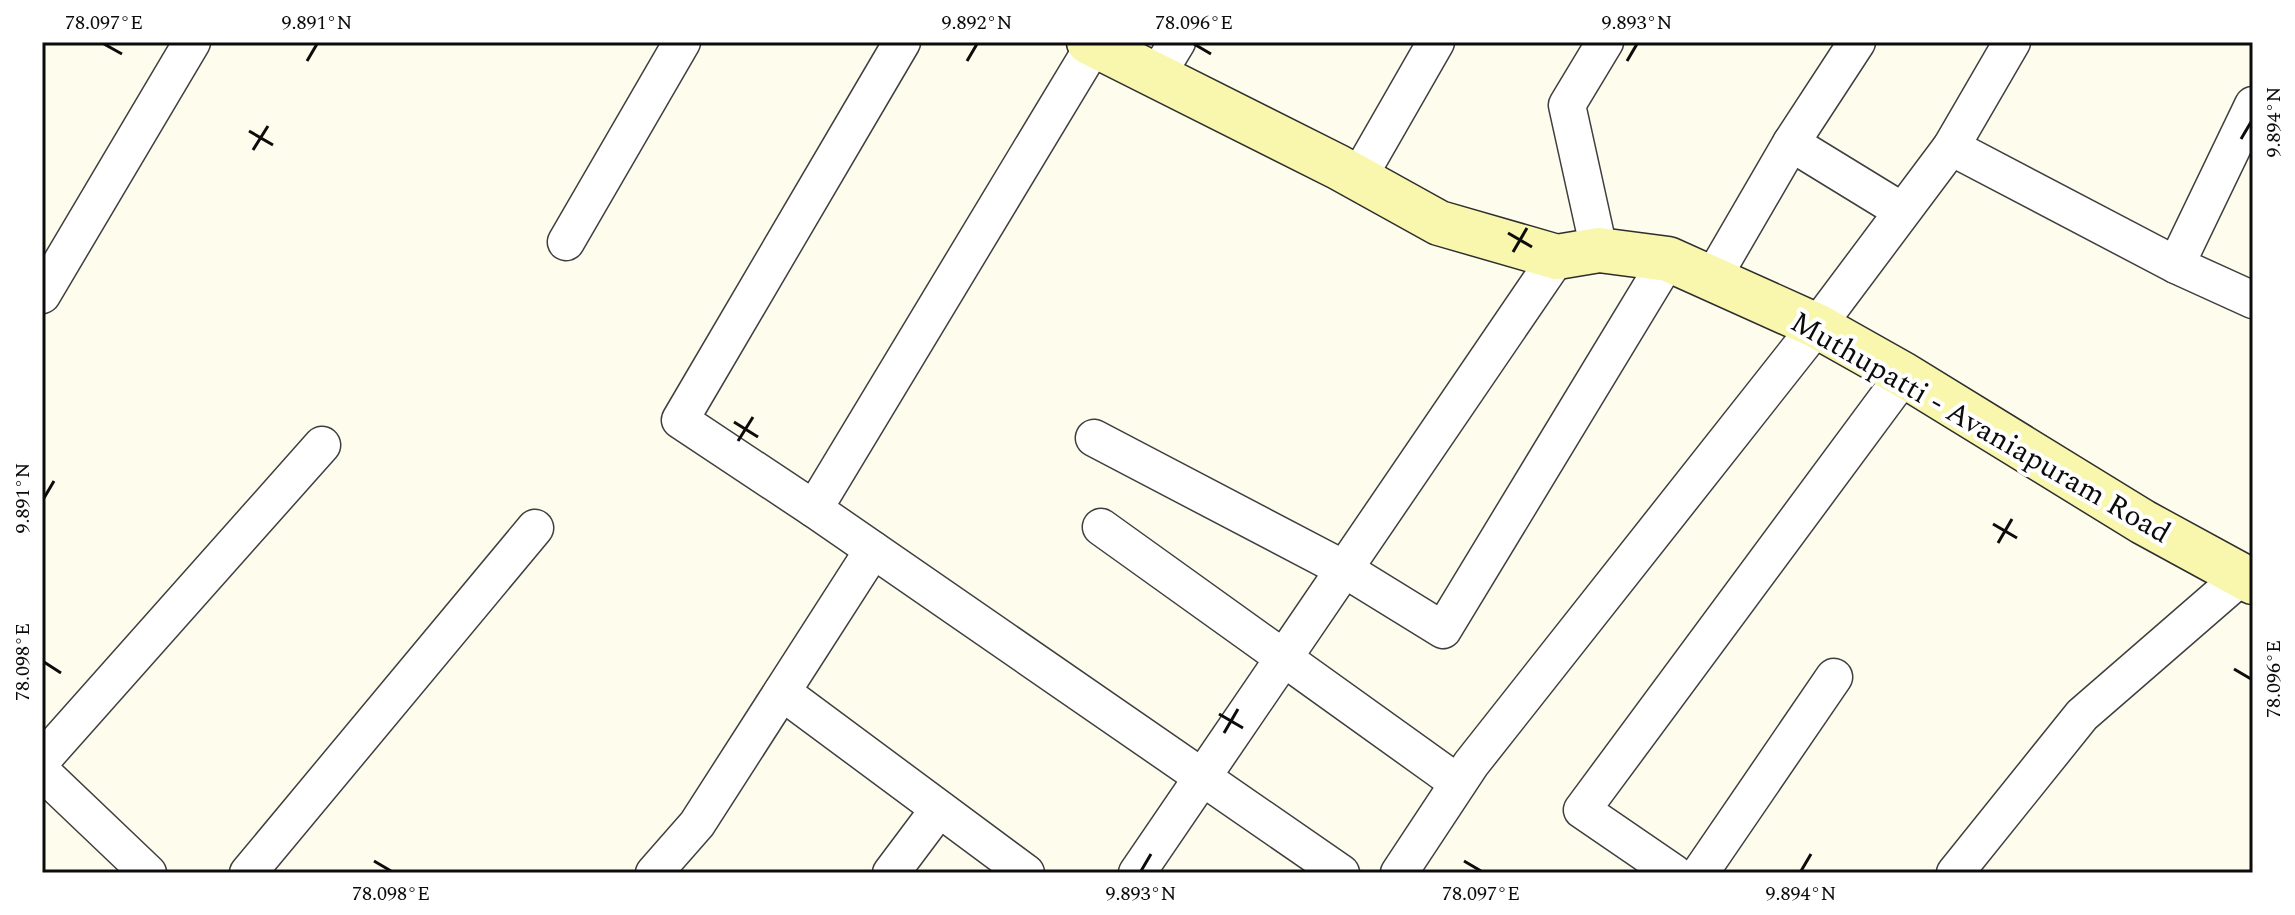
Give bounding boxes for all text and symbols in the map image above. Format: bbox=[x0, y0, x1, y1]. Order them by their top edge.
text: 78.097°E bbox=[65, 8, 143, 38]
text: 9.891°N bbox=[282, 8, 352, 38]
text: 9.892°N bbox=[942, 8, 1012, 38]
text: 78.096°E bbox=[1155, 8, 1233, 38]
text: 9.893°N bbox=[1602, 8, 1672, 38]
text: 9.894°N bbox=[2259, 87, 2289, 157]
street label: Muthupatti - Avaniapuram Road bbox=[1782, 300, 2179, 556]
text: 9.891°N bbox=[8, 463, 38, 533]
text: 78.098°E bbox=[8, 623, 38, 701]
text: 78.096°E bbox=[2259, 640, 2289, 718]
text: 78.098°E bbox=[352, 879, 430, 909]
text: 9.893°N bbox=[1106, 879, 1176, 909]
text: 78.097°E bbox=[1442, 879, 1520, 909]
text: 9.894°N bbox=[1766, 879, 1836, 909]

